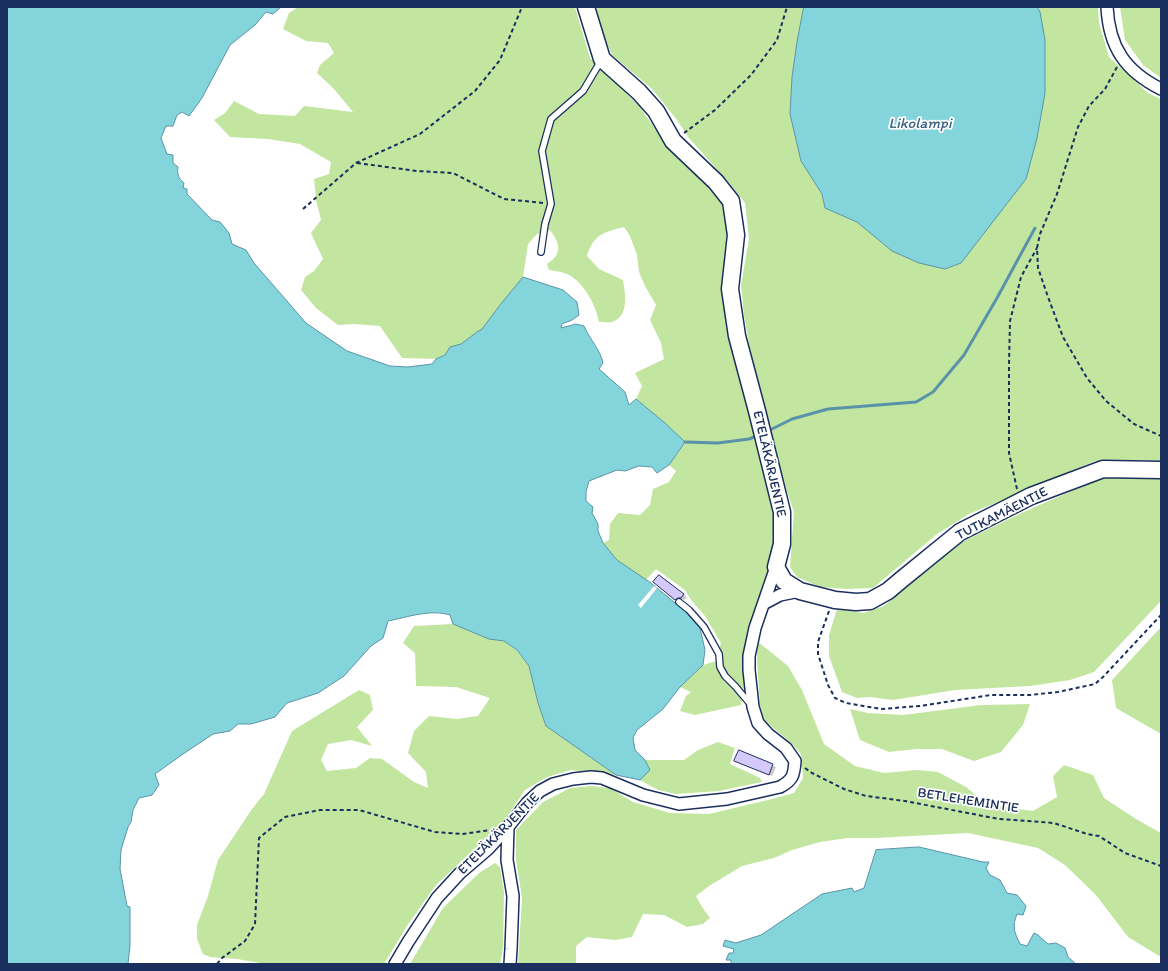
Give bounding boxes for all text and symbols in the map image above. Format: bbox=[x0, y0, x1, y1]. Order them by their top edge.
water label: Likolampi bbox=[888, 115, 952, 133]
street label: ETELÄKÄRJENTIE bbox=[749, 409, 789, 519]
street label: TUTKAMÄENTIE bbox=[953, 484, 1051, 544]
street label: BETLEHEMINTIE bbox=[916, 785, 1020, 817]
street label: ETELÄKÄRJENTIE bbox=[455, 790, 543, 878]

